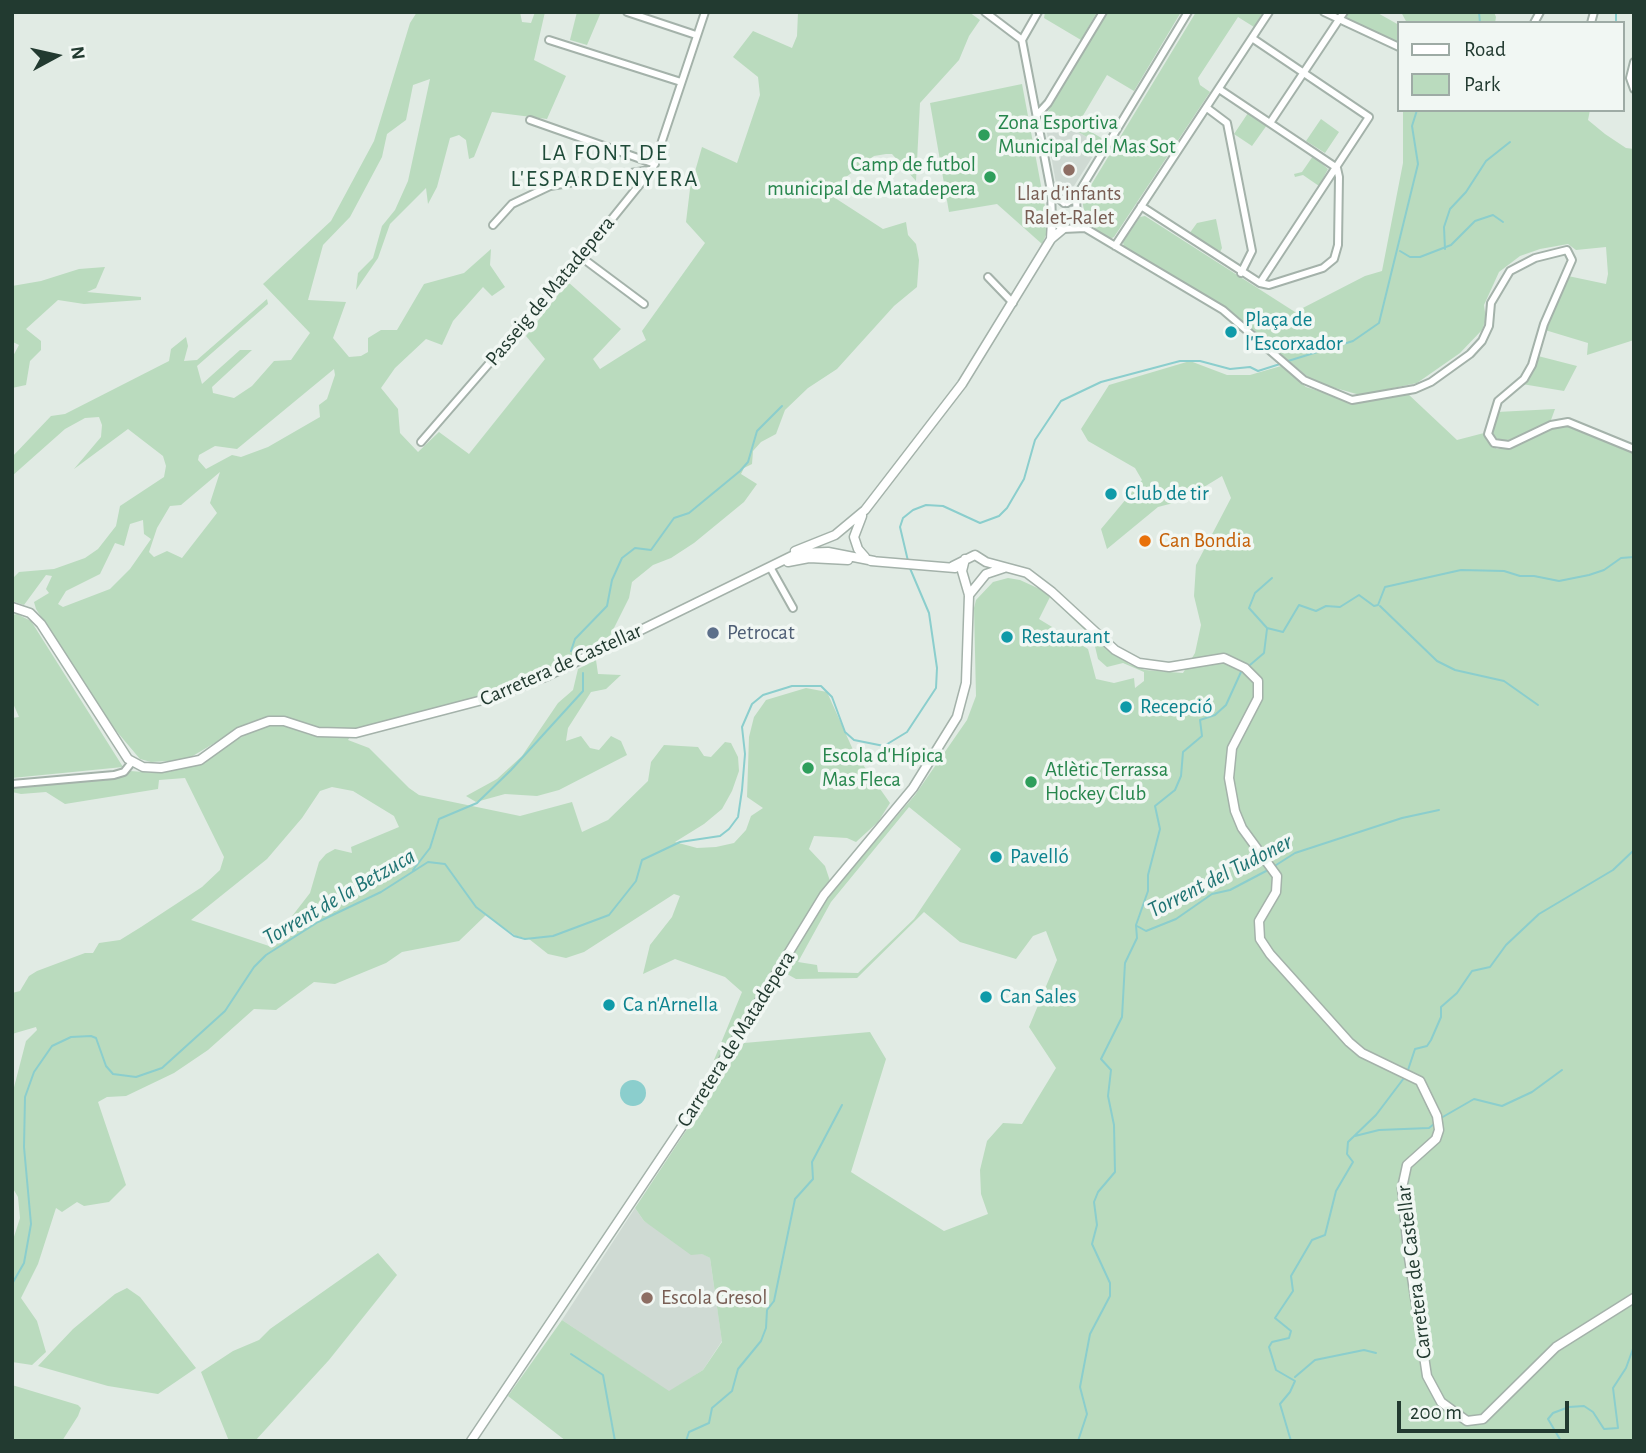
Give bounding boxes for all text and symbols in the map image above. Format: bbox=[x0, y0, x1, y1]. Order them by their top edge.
north arrow bbox=[21, 21, 91, 91]
legend bbox=[1398, 21, 1625, 112]
text: Road bbox=[1464, 39, 1506, 60]
text: N bbox=[67, 45, 88, 61]
text: Park bbox=[1464, 74, 1500, 95]
place label: Zona Esportiva Municipal del Mas Sot bbox=[998, 110, 1176, 160]
marker: Zona Esportiva Municipal del Mas Sot bbox=[976, 127, 992, 143]
district label: LA FONT DE L'ESPARDENYERA bbox=[512, 139, 698, 193]
place label: Camp de futbol municipal de Matadepera bbox=[767, 152, 976, 202]
marker: Llar d'infants Ralet-Ralet bbox=[1061, 162, 1077, 178]
marker: Camp de futbol municipal de Matadepera bbox=[982, 169, 998, 185]
place label: Llar d'infants Ralet-Ralet bbox=[1017, 181, 1121, 231]
street label: Passeig de Matadepera bbox=[480, 211, 620, 371]
place label: Plaça de l'Escorxador bbox=[1245, 307, 1343, 357]
marker: Plaça de l'Escorxador bbox=[1223, 324, 1239, 340]
place label: Club de tir bbox=[1125, 481, 1209, 507]
marker: Club de tir bbox=[1103, 486, 1119, 502]
place label: Can Bondia bbox=[1159, 528, 1251, 554]
marker: Can Bondia bbox=[1137, 533, 1153, 549]
street label: Carretera de Castellar bbox=[476, 618, 646, 712]
place label: Petrocat bbox=[727, 620, 795, 646]
place label: Restaurant bbox=[1021, 624, 1110, 650]
marker: Petrocat bbox=[705, 625, 721, 641]
marker: Restaurant bbox=[999, 629, 1015, 645]
place label: Recepció bbox=[1140, 694, 1213, 720]
marker: Recepció bbox=[1118, 699, 1134, 715]
place label: Escola d'Hípica Mas Fleca bbox=[822, 743, 944, 793]
place label: Atlètic Terrassa Hockey Club bbox=[1045, 757, 1169, 807]
marker: Escola d'Hípica Mas Fleca bbox=[800, 760, 816, 776]
marker: Atlètic Terrassa Hockey Club bbox=[1023, 774, 1039, 790]
water label: Torrent del Tudoner bbox=[1143, 828, 1297, 924]
water label: Torrent de la Betzuca bbox=[258, 842, 420, 952]
place label: Pavelló bbox=[1010, 844, 1069, 870]
marker: Pavelló bbox=[988, 849, 1004, 865]
street label: Carretera de Matadepera bbox=[671, 946, 801, 1132]
place label: Can Sales bbox=[1000, 984, 1077, 1010]
marker: Can Sales bbox=[978, 989, 994, 1005]
place label: Ca n'Arnella bbox=[623, 992, 718, 1018]
marker: Ca n'Arnella bbox=[601, 997, 617, 1013]
street label: Carretera de Castellar bbox=[1391, 1184, 1437, 1360]
place label: Escola Gresol bbox=[661, 1285, 768, 1311]
marker: Escola Gresol bbox=[639, 1290, 655, 1306]
scale bar bbox=[1401, 1386, 1572, 1430]
text: 200 m bbox=[1410, 1402, 1462, 1423]

